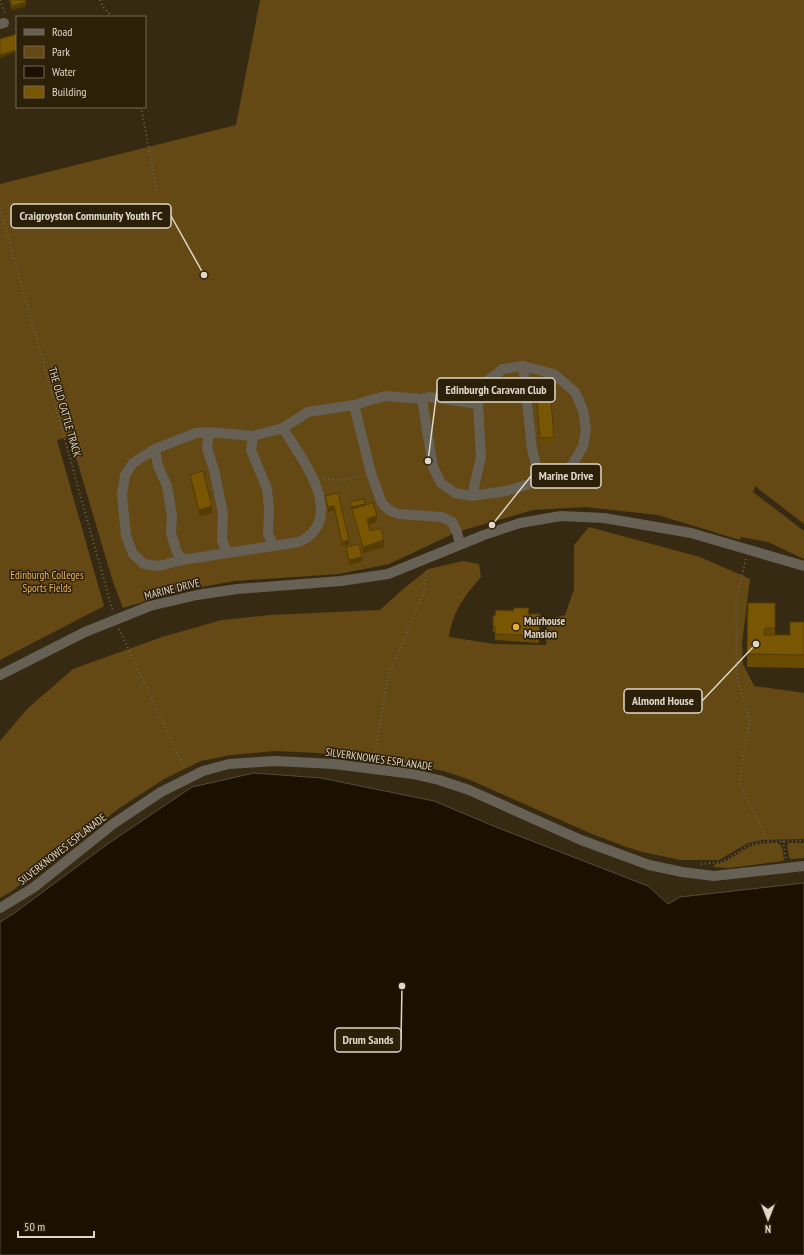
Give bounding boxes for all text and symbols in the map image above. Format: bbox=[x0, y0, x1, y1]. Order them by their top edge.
legend bbox=[16, 16, 146, 108]
text: Road bbox=[52, 24, 72, 39]
text: Park bbox=[52, 44, 70, 59]
text: Water bbox=[52, 64, 77, 79]
text: Building bbox=[52, 84, 87, 99]
callout: Craigroyston Community Youth FC bbox=[11, 204, 171, 228]
text: Craigroyston Community Youth FC bbox=[19, 208, 163, 223]
street label: THE OLD CATTLE TRACK bbox=[45, 366, 85, 459]
callout: Edinburgh Caravan Club bbox=[437, 378, 555, 402]
text: Edinburgh Caravan Club bbox=[445, 382, 547, 397]
callout: Marine Drive bbox=[531, 464, 601, 488]
text: Marine Drive bbox=[539, 468, 593, 483]
park label: Edinburgh Colleges Sports Fields bbox=[10, 568, 84, 595]
street label: MARINE DRIVE bbox=[143, 575, 201, 603]
place label: Muirhouse Mansion bbox=[524, 614, 565, 641]
marker: Muirhouse Mansion bbox=[511, 622, 521, 632]
callout: Almond House bbox=[624, 689, 702, 713]
text: Almond House bbox=[631, 693, 694, 708]
street label: SILVERKNOWES ESPLANADE bbox=[324, 745, 434, 773]
street label: SILVERKNOWES ESPLANADE bbox=[15, 810, 109, 888]
callout: Drum Sands bbox=[335, 1028, 401, 1052]
text: Drum Sands bbox=[343, 1032, 393, 1047]
north arrow bbox=[748, 1199, 788, 1239]
scale bar bbox=[18, 1213, 94, 1239]
text: 50 m bbox=[24, 1219, 45, 1234]
text: N bbox=[765, 1222, 771, 1236]

